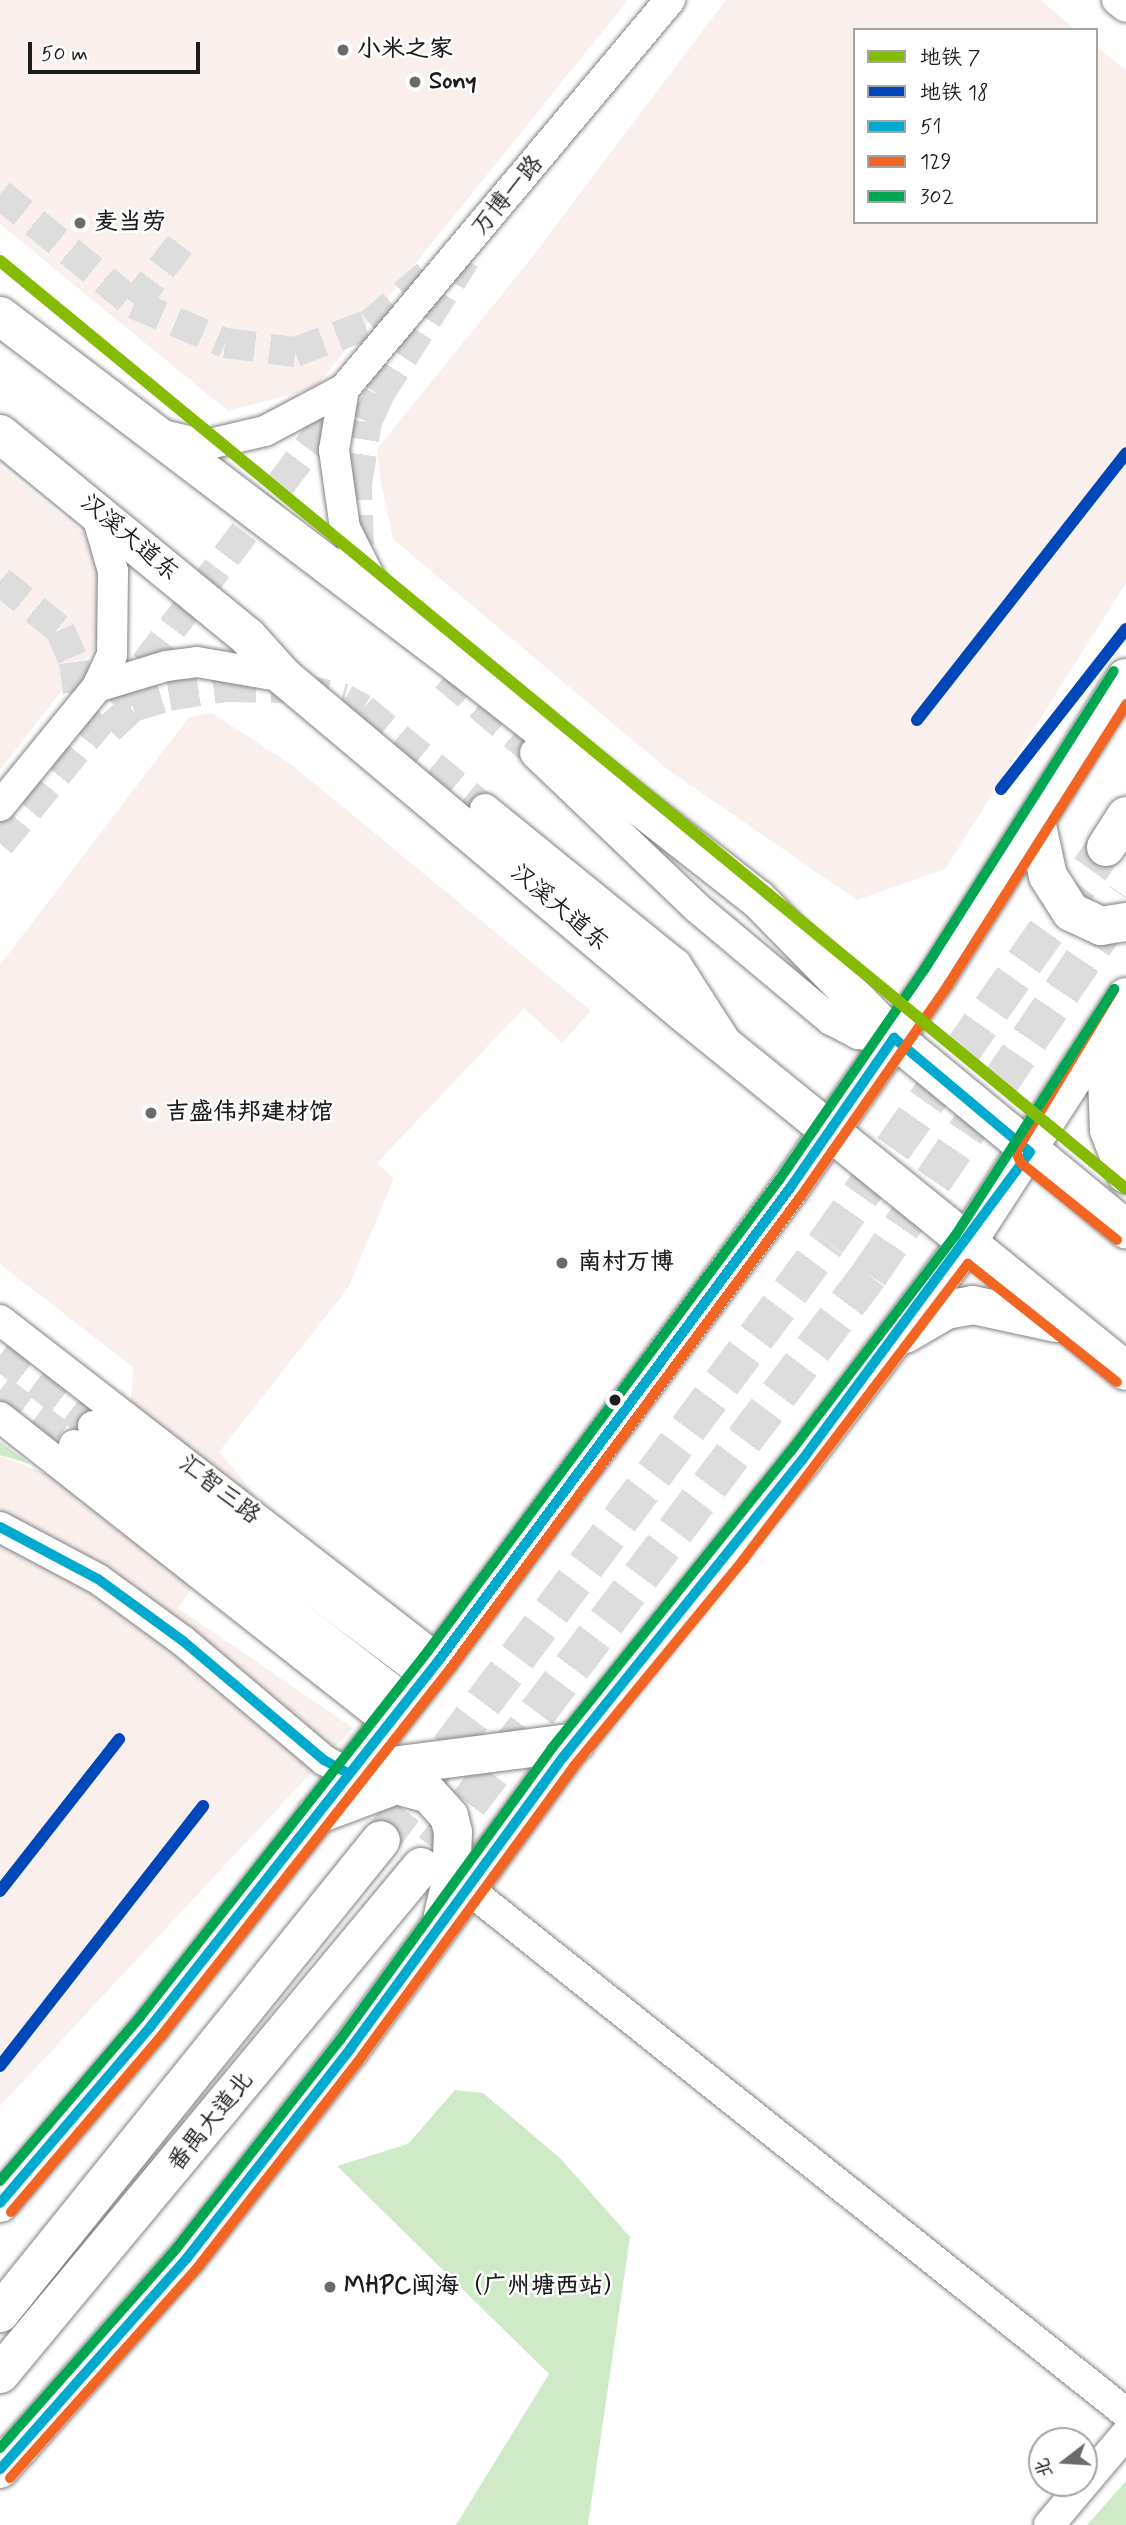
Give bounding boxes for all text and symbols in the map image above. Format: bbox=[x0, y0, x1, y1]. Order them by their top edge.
scale bar bbox=[32, 28, 203, 72]
legend bbox=[853, 28, 1098, 224]
place label: 小米之家 bbox=[357, 36, 453, 64]
text: 50 m bbox=[41, 40, 88, 68]
marker: 小米之家 bbox=[335, 42, 351, 58]
text: 地铁 7 bbox=[920, 44, 980, 72]
place label: Sony bbox=[429, 68, 477, 96]
marker: Sony bbox=[407, 74, 423, 90]
text: 地铁 18 bbox=[920, 79, 989, 107]
text: 51 bbox=[920, 113, 942, 141]
text: 129 bbox=[920, 148, 952, 176]
street label: 万博一路 bbox=[466, 150, 550, 242]
text: 302 bbox=[920, 183, 954, 211]
place label: 麦当劳 bbox=[94, 209, 166, 237]
marker: 麦当劳 bbox=[72, 215, 88, 231]
street label: 汉溪大道东 bbox=[74, 488, 184, 588]
street label: 汉溪大道东 bbox=[504, 858, 614, 958]
place label: 吉盛伟邦建材馆 bbox=[165, 1099, 333, 1127]
marker: 吉盛伟邦建材馆 bbox=[143, 1105, 159, 1121]
place label: 南村万博 bbox=[578, 1249, 674, 1277]
marker: 南村万博 bbox=[552, 1253, 572, 1273]
unlabelled marker bbox=[608, 1393, 622, 1407]
street label: 汇智三路 bbox=[172, 1449, 266, 1531]
street label: 番禺大道北 bbox=[162, 2066, 260, 2178]
place label: MHPC闽海（广州塘西站） bbox=[344, 2273, 627, 2301]
marker: MHPC闽海（广州塘西站） bbox=[322, 2279, 338, 2295]
north arrow bbox=[1028, 2427, 1098, 2497]
text: 北 bbox=[1030, 2455, 1059, 2480]

